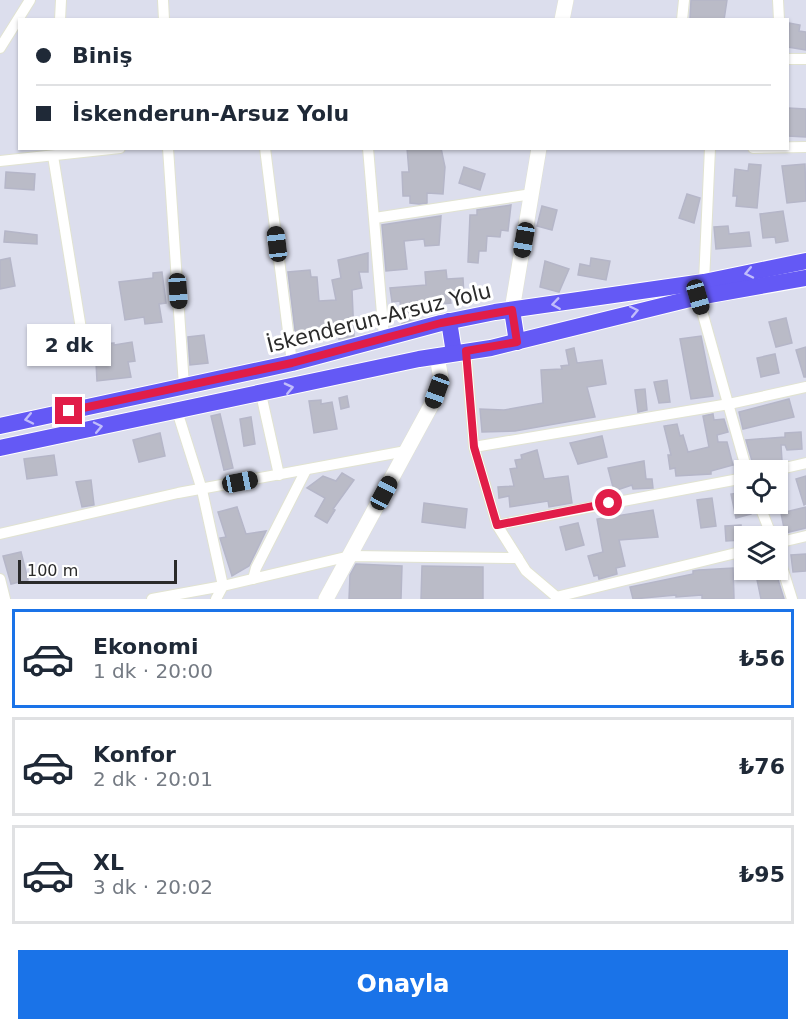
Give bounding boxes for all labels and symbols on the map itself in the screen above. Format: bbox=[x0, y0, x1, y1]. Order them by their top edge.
car bbox=[512, 221, 536, 259]
car bbox=[266, 225, 288, 263]
one-way arrow bbox=[744, 266, 754, 279]
car bbox=[168, 272, 188, 310]
car bbox=[684, 277, 712, 317]
street label: İskenderun-Arsuz Yolu bbox=[264, 278, 494, 358]
one-way arrow bbox=[552, 297, 561, 309]
one-way arrow bbox=[629, 305, 639, 318]
callout: 2 dk bbox=[27, 324, 111, 366]
car bbox=[422, 371, 452, 411]
one-way arrow bbox=[284, 382, 294, 395]
route end bbox=[55, 397, 82, 424]
one-way arrow bbox=[24, 412, 34, 425]
one-way arrow bbox=[93, 422, 103, 435]
car bbox=[221, 470, 259, 494]
car bbox=[368, 473, 400, 513]
route start bbox=[595, 489, 622, 516]
scale bar bbox=[18, 557, 177, 584]

